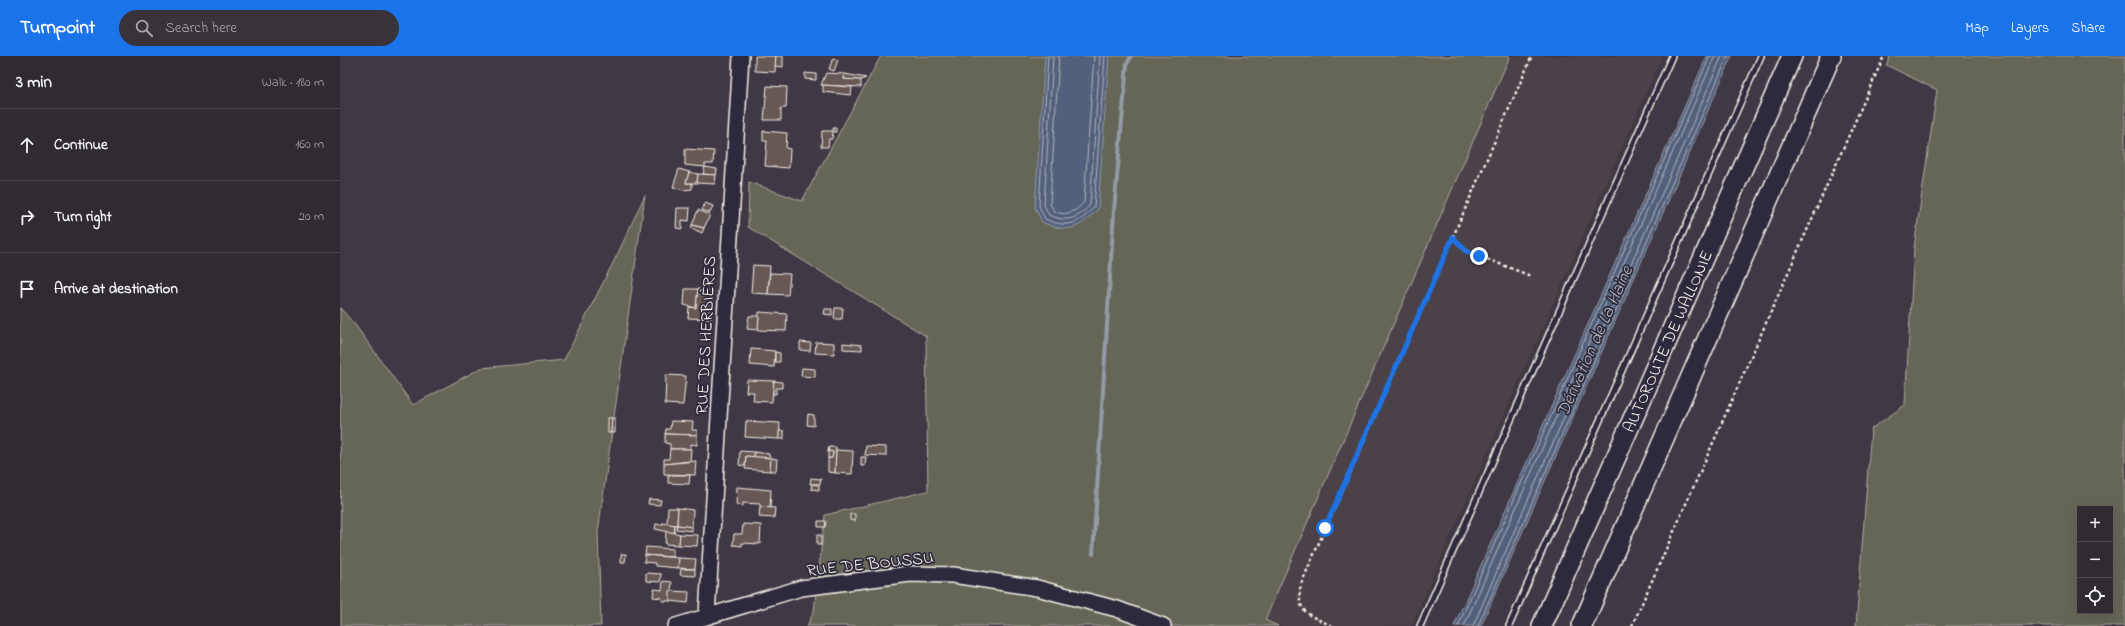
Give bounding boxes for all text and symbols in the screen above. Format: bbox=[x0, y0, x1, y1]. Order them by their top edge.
search box bbox=[119, 10, 399, 46]
text: Turnpoint bbox=[20, 15, 95, 42]
icon: search bbox=[133, 17, 155, 39]
text: Search here bbox=[165, 17, 237, 39]
text: Map bbox=[1965, 18, 1989, 39]
text: Layers bbox=[2011, 18, 2049, 39]
text: Share bbox=[2071, 18, 2105, 39]
text: 3 min bbox=[16, 70, 52, 95]
text: Walk · 180 m bbox=[262, 73, 324, 92]
icon: ahead bbox=[16, 134, 38, 156]
text: Continue bbox=[54, 134, 108, 156]
text: 160 m bbox=[295, 135, 324, 154]
icon: right bbox=[16, 206, 38, 228]
text: Turn right bbox=[54, 206, 112, 228]
text: 20 m bbox=[299, 207, 324, 226]
street label: AUTOROUTE DE WALLONIE bbox=[1617, 246, 1720, 437]
route end bbox=[1470, 247, 1488, 265]
street label: RUE DES HERBIÈRES bbox=[690, 255, 723, 415]
water label: Dérivation de La Haine bbox=[1551, 261, 1641, 421]
icon: arrive bbox=[16, 278, 38, 300]
text: Arrive at destination bbox=[54, 278, 178, 300]
map controls bbox=[2077, 506, 2113, 614]
button: + bbox=[2077, 506, 2113, 542]
route start bbox=[1316, 519, 1334, 537]
button: − bbox=[2077, 542, 2113, 578]
street label: RUE DE BOUSSU bbox=[805, 545, 935, 584]
button: locate bbox=[2077, 578, 2113, 614]

